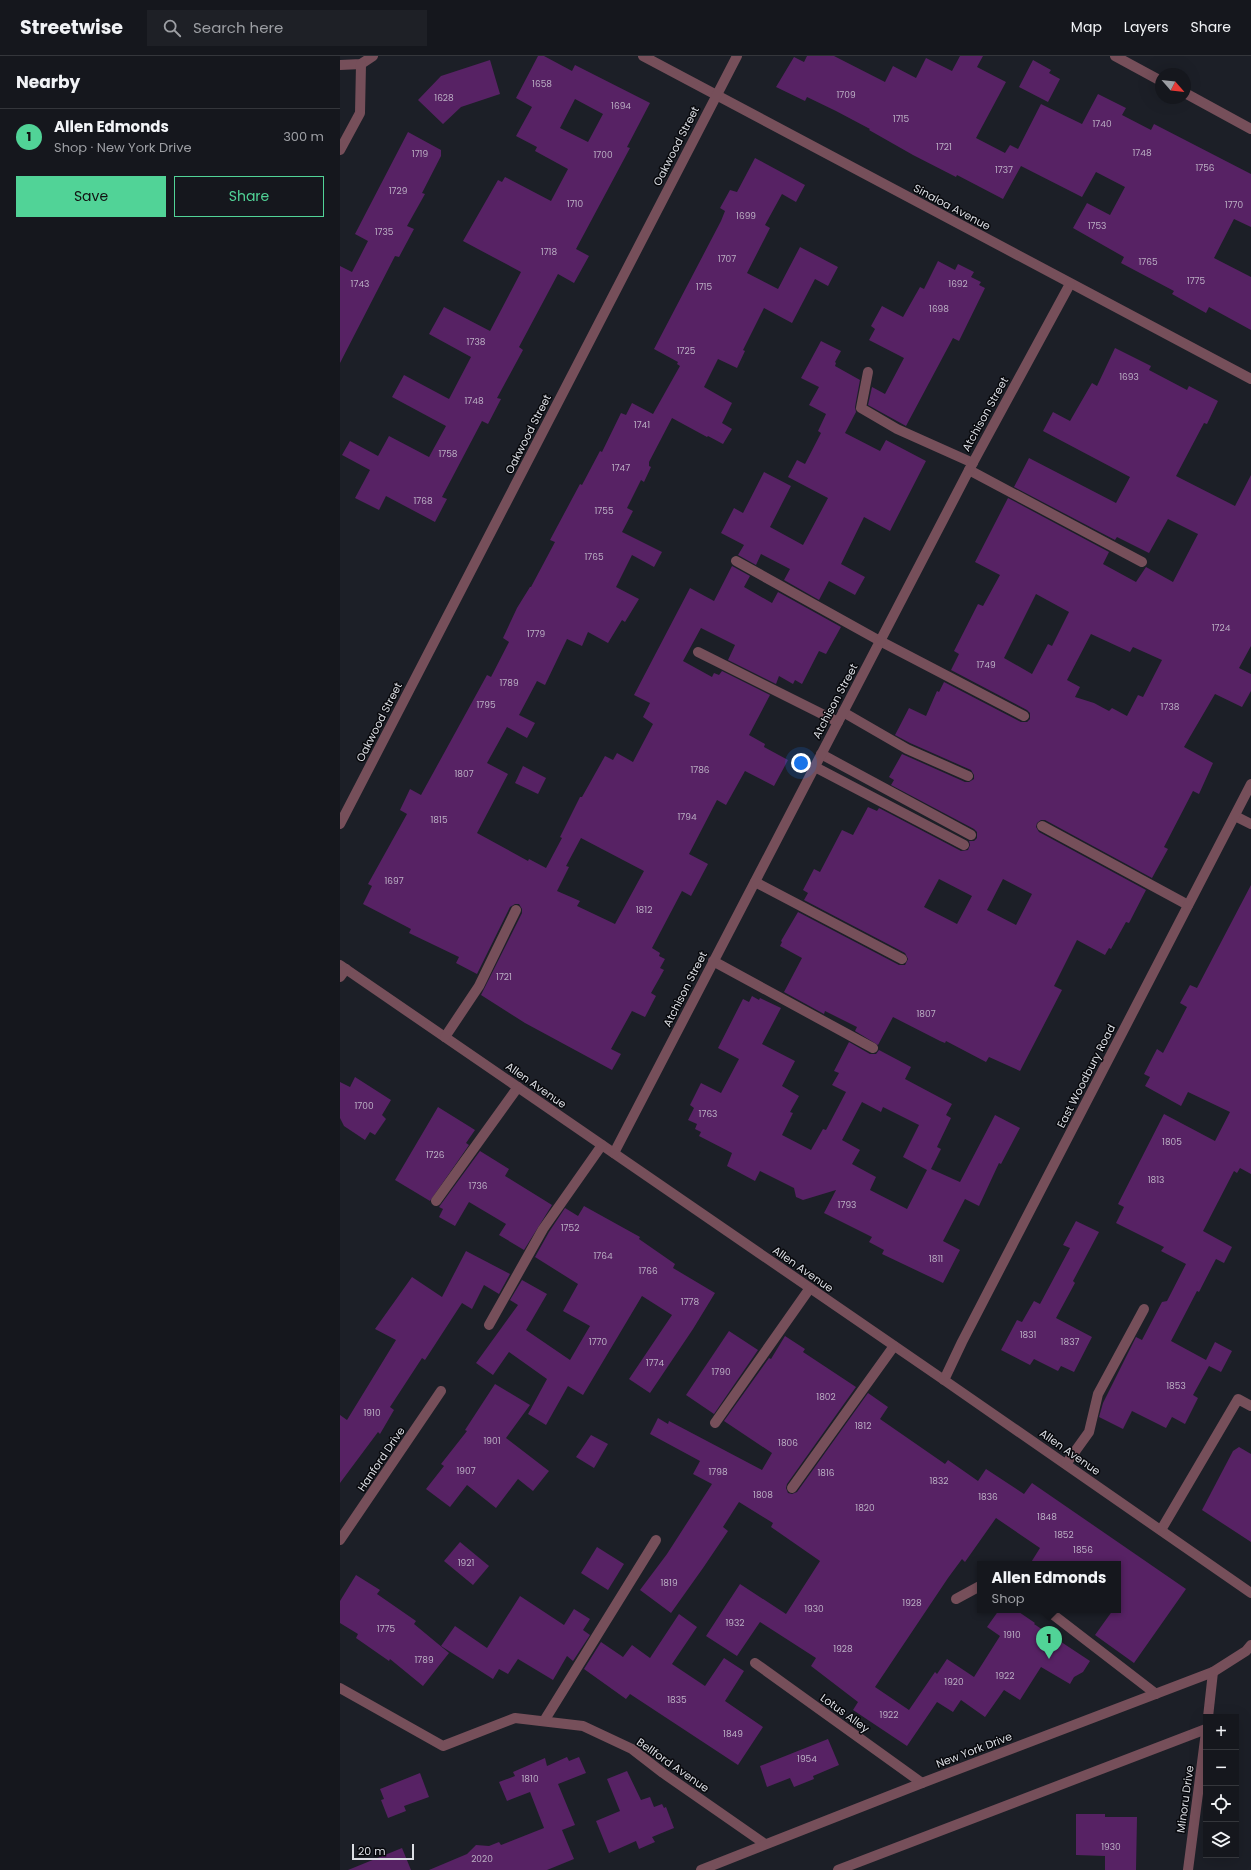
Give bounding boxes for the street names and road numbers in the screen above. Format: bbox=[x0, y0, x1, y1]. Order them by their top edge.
street label: Oakwood Street bbox=[649, 103, 703, 189]
street label: Sinaloa Avenue bbox=[911, 180, 993, 234]
street label: Atchison Street bbox=[958, 374, 1012, 454]
street label: Oakwood Street bbox=[501, 391, 555, 477]
street label: Atchison Street bbox=[808, 661, 862, 741]
street label: Oakwood Street bbox=[352, 679, 406, 765]
street label: Atchison Street bbox=[659, 948, 711, 1030]
street label: East Woodbury Road bbox=[1053, 1021, 1119, 1131]
street label: Allen Avenue bbox=[502, 1058, 570, 1112]
street label: Allen Avenue bbox=[769, 1242, 837, 1296]
street label: Hanford Drive bbox=[353, 1423, 409, 1494]
street label: Allen Avenue bbox=[1036, 1425, 1104, 1479]
street label: Lotus Alley bbox=[817, 1690, 874, 1737]
street label: New York Drive bbox=[934, 1728, 1014, 1772]
street label: Bellford Avenue bbox=[633, 1734, 713, 1796]
street label: Minoru Drive bbox=[1172, 1764, 1198, 1834]

